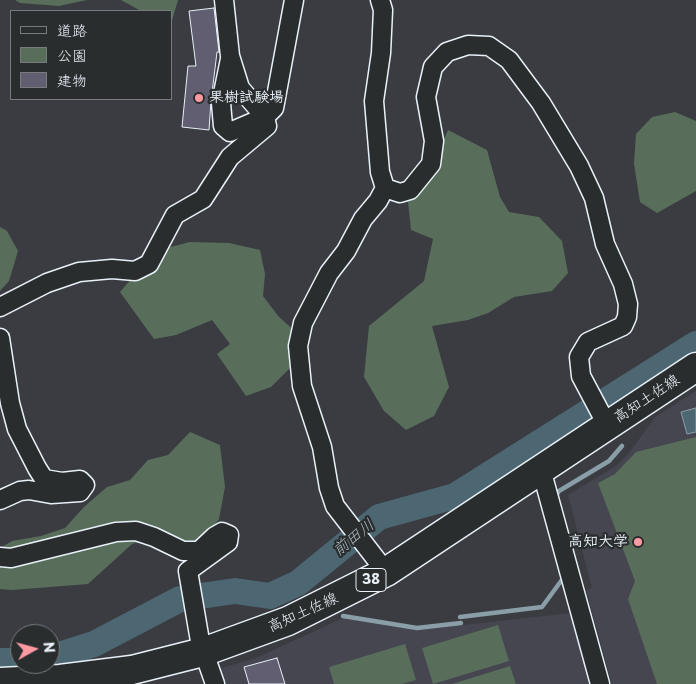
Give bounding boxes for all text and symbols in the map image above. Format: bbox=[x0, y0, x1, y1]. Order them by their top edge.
legend bbox=[10, 10, 172, 100]
text: 道路 bbox=[57, 18, 87, 41]
text: 公園 bbox=[57, 43, 87, 66]
text: 建物 bbox=[57, 68, 87, 91]
place label: 果樹試験場 bbox=[209, 89, 284, 107]
marker: 果樹試験場 bbox=[193, 92, 205, 104]
street label: 高知土佐線 bbox=[611, 371, 683, 427]
water label: 前田川 bbox=[329, 515, 379, 561]
place label: 高知大学 bbox=[568, 533, 628, 551]
marker: 高知大学 bbox=[632, 536, 644, 548]
road number: 38 bbox=[356, 568, 386, 592]
street label: 高知土佐線 bbox=[265, 590, 341, 636]
north arrow bbox=[10, 624, 60, 674]
text: N bbox=[38, 640, 60, 654]

